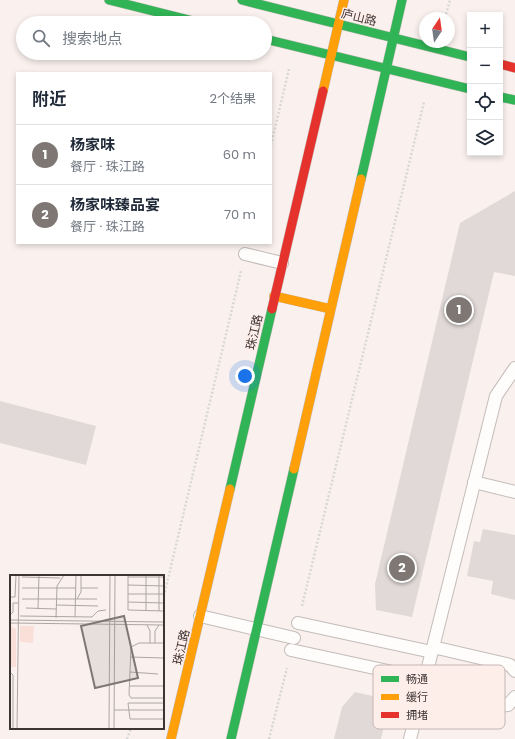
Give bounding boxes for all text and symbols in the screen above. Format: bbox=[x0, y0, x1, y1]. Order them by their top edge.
street label: 庐山路 bbox=[339, 4, 379, 30]
north arrow bbox=[419, 12, 455, 48]
map controls bbox=[467, 12, 503, 156]
button: + bbox=[467, 12, 503, 48]
search box bbox=[16, 16, 272, 60]
icon: search bbox=[30, 27, 52, 49]
text: 搜索地点 bbox=[62, 28, 122, 49]
button: − bbox=[467, 48, 503, 84]
button: locate bbox=[467, 84, 503, 120]
text: 附近 bbox=[32, 87, 66, 111]
text: 2个结果 bbox=[210, 89, 256, 108]
button: layers bbox=[467, 120, 503, 156]
text: 杨家味 bbox=[70, 134, 115, 155]
text: 1 bbox=[43, 145, 47, 164]
text: 60 m bbox=[223, 145, 256, 164]
text: 餐厅 · 珠江路 bbox=[70, 157, 145, 176]
text: 杨家味臻品宴 bbox=[70, 194, 160, 215]
text: 2 bbox=[41, 205, 49, 224]
text: 70 m bbox=[224, 205, 256, 224]
text: 餐厅 · 珠江路 bbox=[70, 217, 145, 236]
pin: 1 bbox=[446, 295, 472, 325]
street label: 珠江路 bbox=[242, 313, 266, 351]
your location bbox=[235, 366, 255, 386]
pin: 2 bbox=[389, 553, 415, 583]
inset map bbox=[10, 575, 164, 729]
street label: 珠江路 bbox=[169, 628, 193, 666]
legend bbox=[373, 665, 505, 729]
text: 畅通 bbox=[406, 671, 428, 687]
text: 缓行 bbox=[406, 689, 428, 705]
text: 拥堵 bbox=[406, 707, 428, 723]

